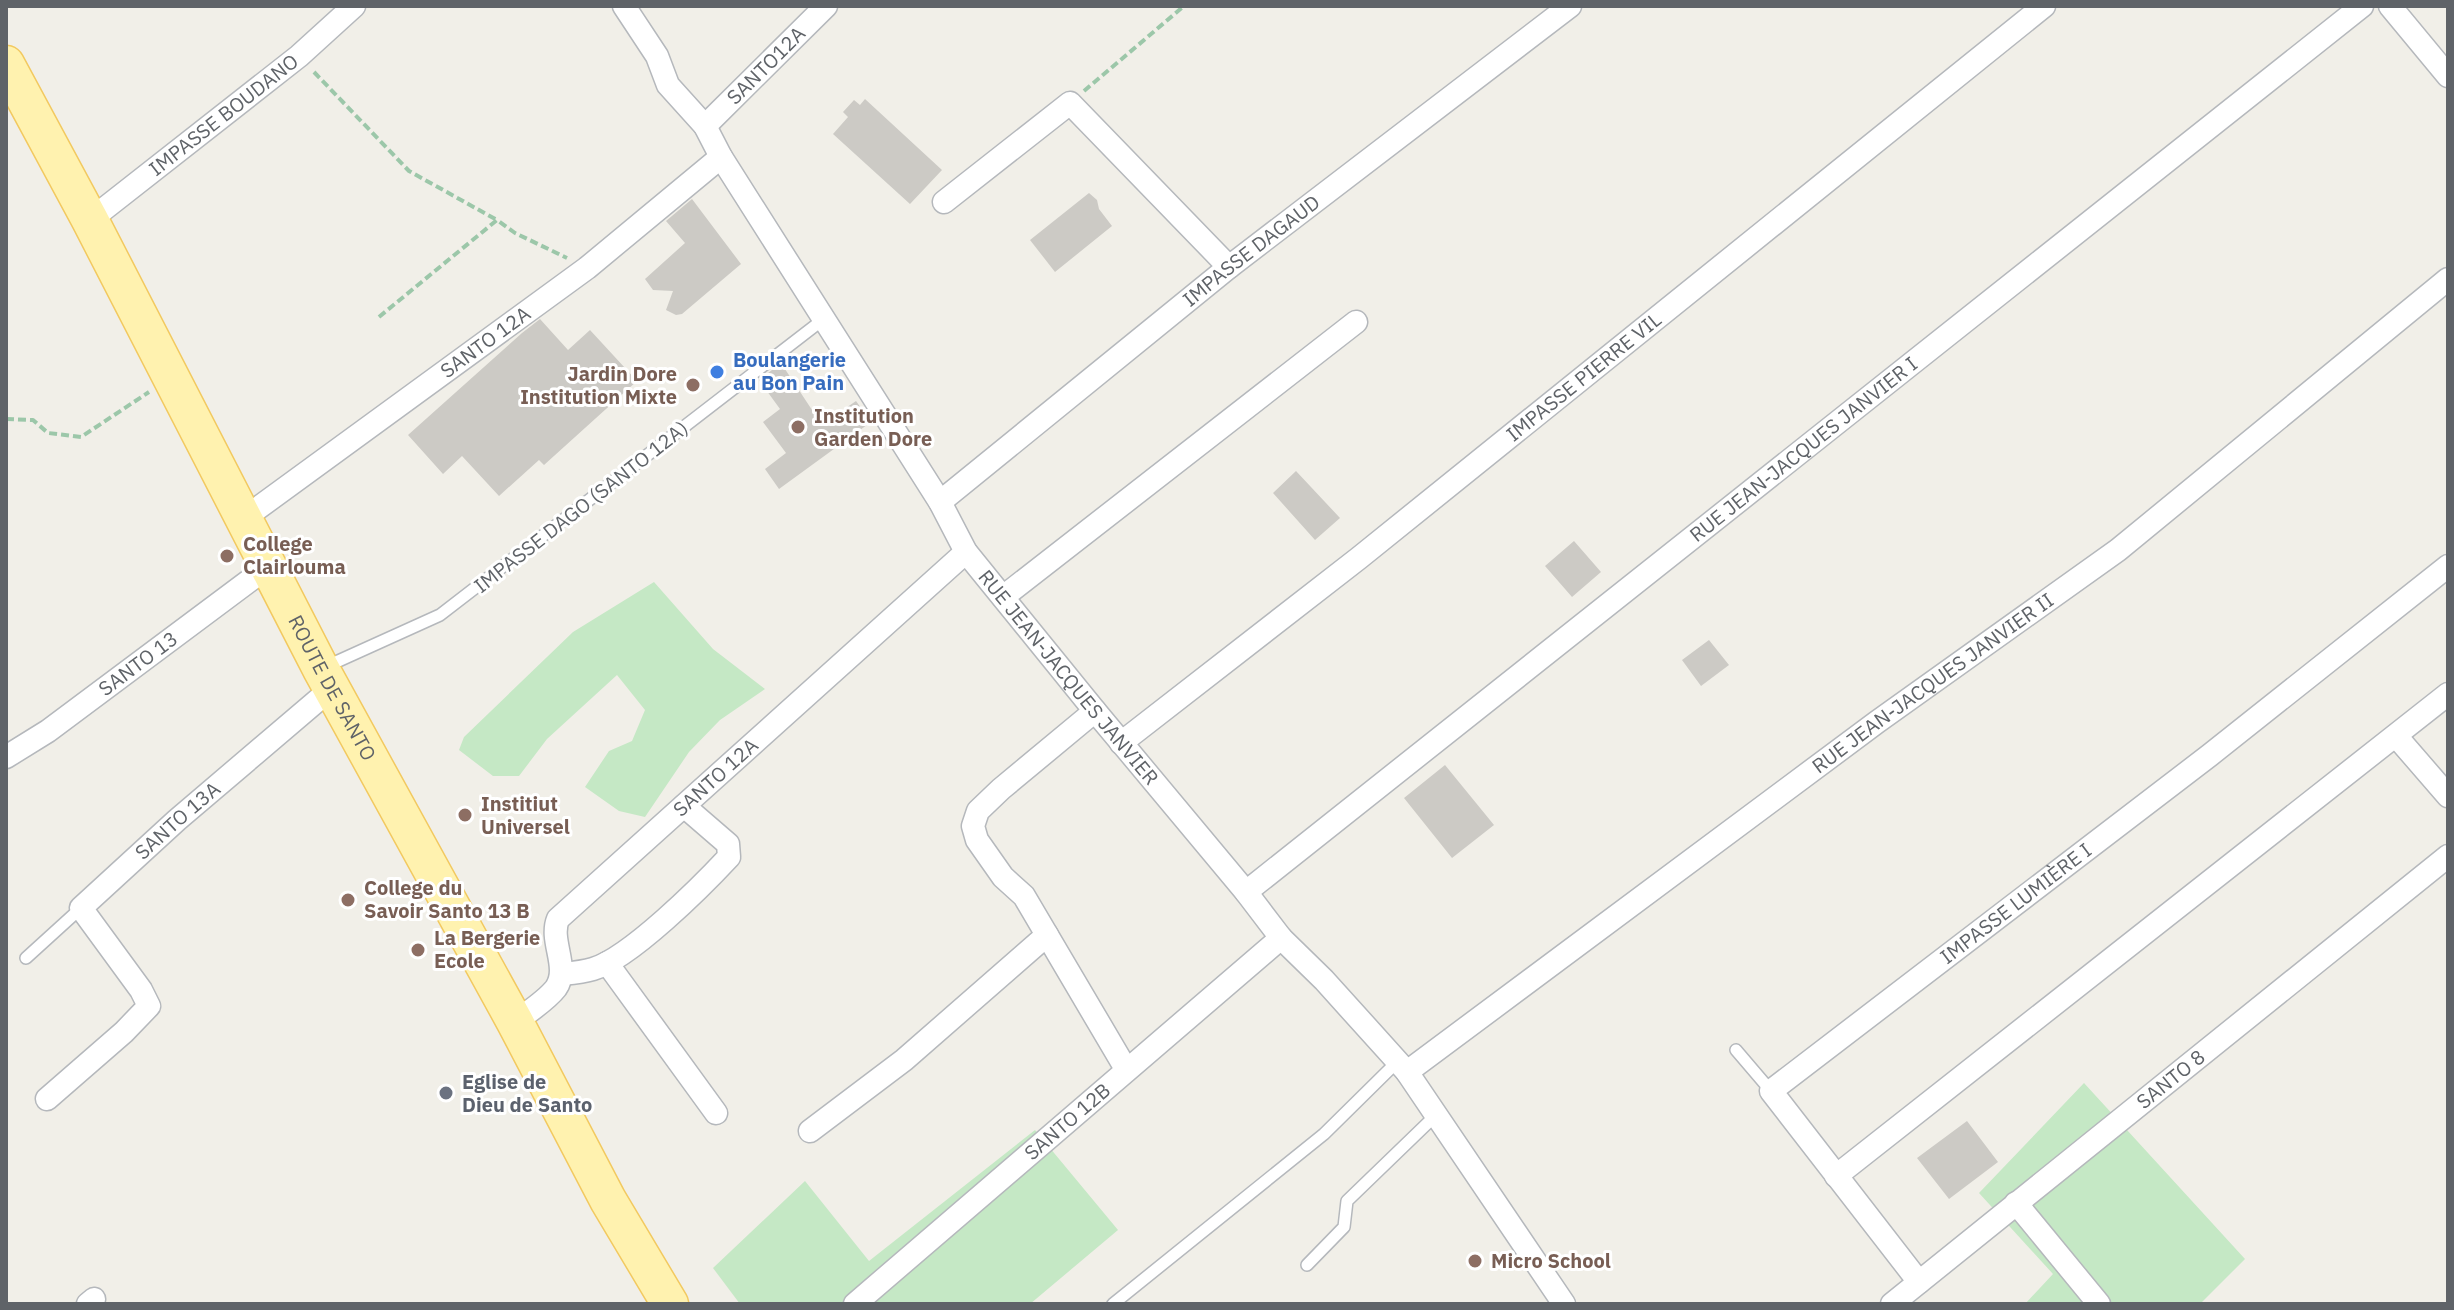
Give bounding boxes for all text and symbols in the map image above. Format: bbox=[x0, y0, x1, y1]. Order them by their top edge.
street label: SANTO12A bbox=[720, 20, 811, 110]
street label: IMPASSE BOUDANO bbox=[143, 48, 304, 182]
street label: IMPASSE DAGAUD bbox=[1177, 188, 1325, 312]
street label: SANTO 12A bbox=[435, 300, 536, 384]
street label: IMPASSE PIERRE VIL bbox=[1500, 306, 1667, 447]
place label: Boulangerie au Bon Pain bbox=[733, 346, 846, 396]
street label: RUE JEAN-JACQUES JANVIER I bbox=[1684, 350, 1923, 548]
place label: Jardin Dore Institution Mixte bbox=[520, 360, 677, 410]
marker: Boulangerie au Bon Pain bbox=[708, 363, 726, 381]
marker: Jardin Dore Institution Mixte bbox=[684, 376, 702, 394]
place label: Institution Garden Dore bbox=[814, 402, 932, 452]
street label: IMPASSE DAGO (SANTO 12A) bbox=[468, 414, 693, 599]
marker: Institution Garden Dore bbox=[789, 418, 807, 436]
place label: College Clairlouma bbox=[243, 530, 346, 580]
marker: College Clairlouma bbox=[218, 547, 236, 565]
street label: RUE JEAN-JACQUES JANVIER bbox=[973, 564, 1165, 791]
street label: RUE JEAN-JACQUES JANVIER II bbox=[1806, 586, 2059, 779]
street label: ROUTE DE SANTO bbox=[282, 610, 383, 765]
street label: SANTO 13 bbox=[93, 625, 183, 702]
street label: SANTO 12A bbox=[667, 731, 764, 822]
street label: SANTO 13A bbox=[129, 775, 226, 865]
place label: Institiut Universel bbox=[481, 790, 570, 840]
marker: Institiut Universel bbox=[456, 806, 474, 824]
street label: IMPASSE LUMIÈRE I bbox=[1934, 837, 2097, 970]
place label: College du Savoir Santo 13 B bbox=[364, 874, 529, 924]
marker: College du Savoir Santo 13 B bbox=[339, 891, 357, 909]
place label: La Bergerie Ecole bbox=[434, 924, 540, 974]
marker: La Bergerie Ecole bbox=[409, 941, 427, 959]
street label: SANTO 8 bbox=[2131, 1043, 2210, 1115]
place label: Eglise de Dieu de Santo bbox=[462, 1068, 592, 1118]
street label: SANTO 12B bbox=[1018, 1077, 1116, 1166]
marker: Eglise de Dieu de Santo bbox=[437, 1084, 455, 1102]
place label: Micro School bbox=[1491, 1247, 1611, 1274]
marker: Micro School bbox=[1466, 1252, 1484, 1270]

